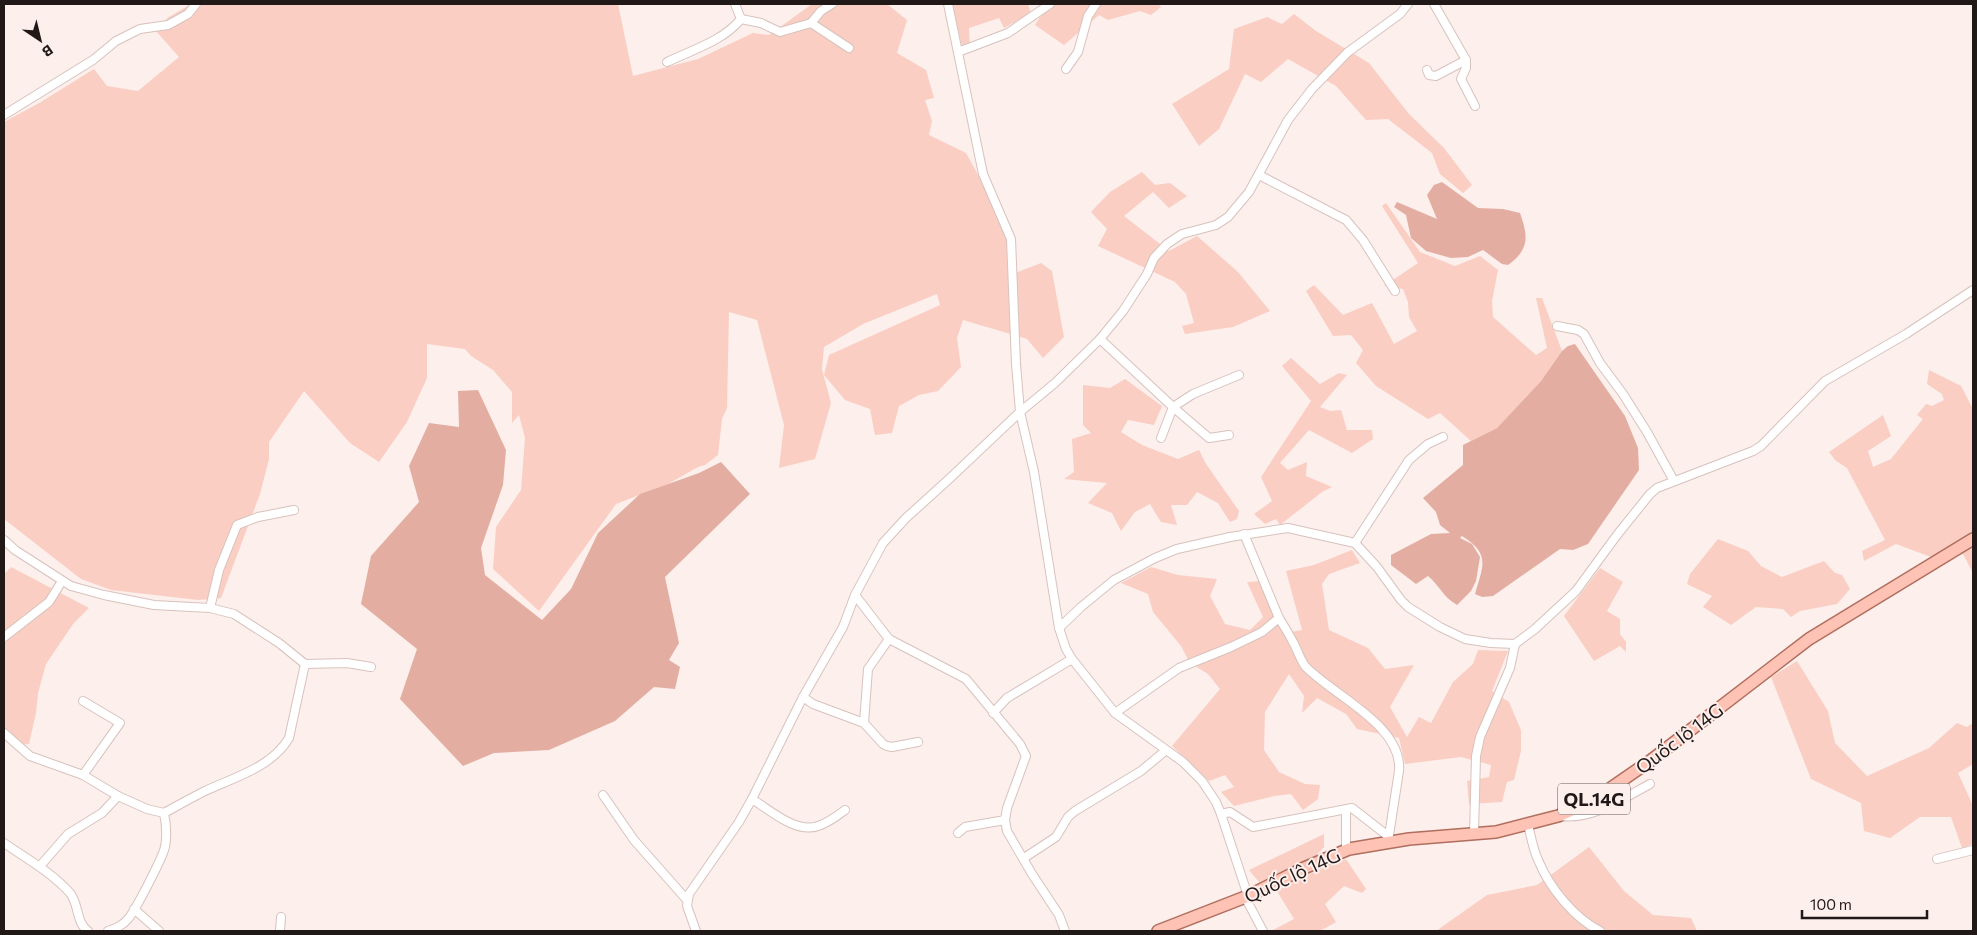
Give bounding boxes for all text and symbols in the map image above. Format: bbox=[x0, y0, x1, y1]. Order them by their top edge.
north arrow bbox=[15, 15, 65, 65]
text: B bbox=[39, 41, 56, 61]
street label: Quốc lộ 14G bbox=[1631, 698, 1727, 778]
road number: QL.14G bbox=[1558, 784, 1630, 814]
street label: Quốc lộ 14G bbox=[1240, 843, 1344, 907]
scale bar bbox=[1802, 888, 1927, 920]
text: 100 m bbox=[1810, 895, 1852, 913]

